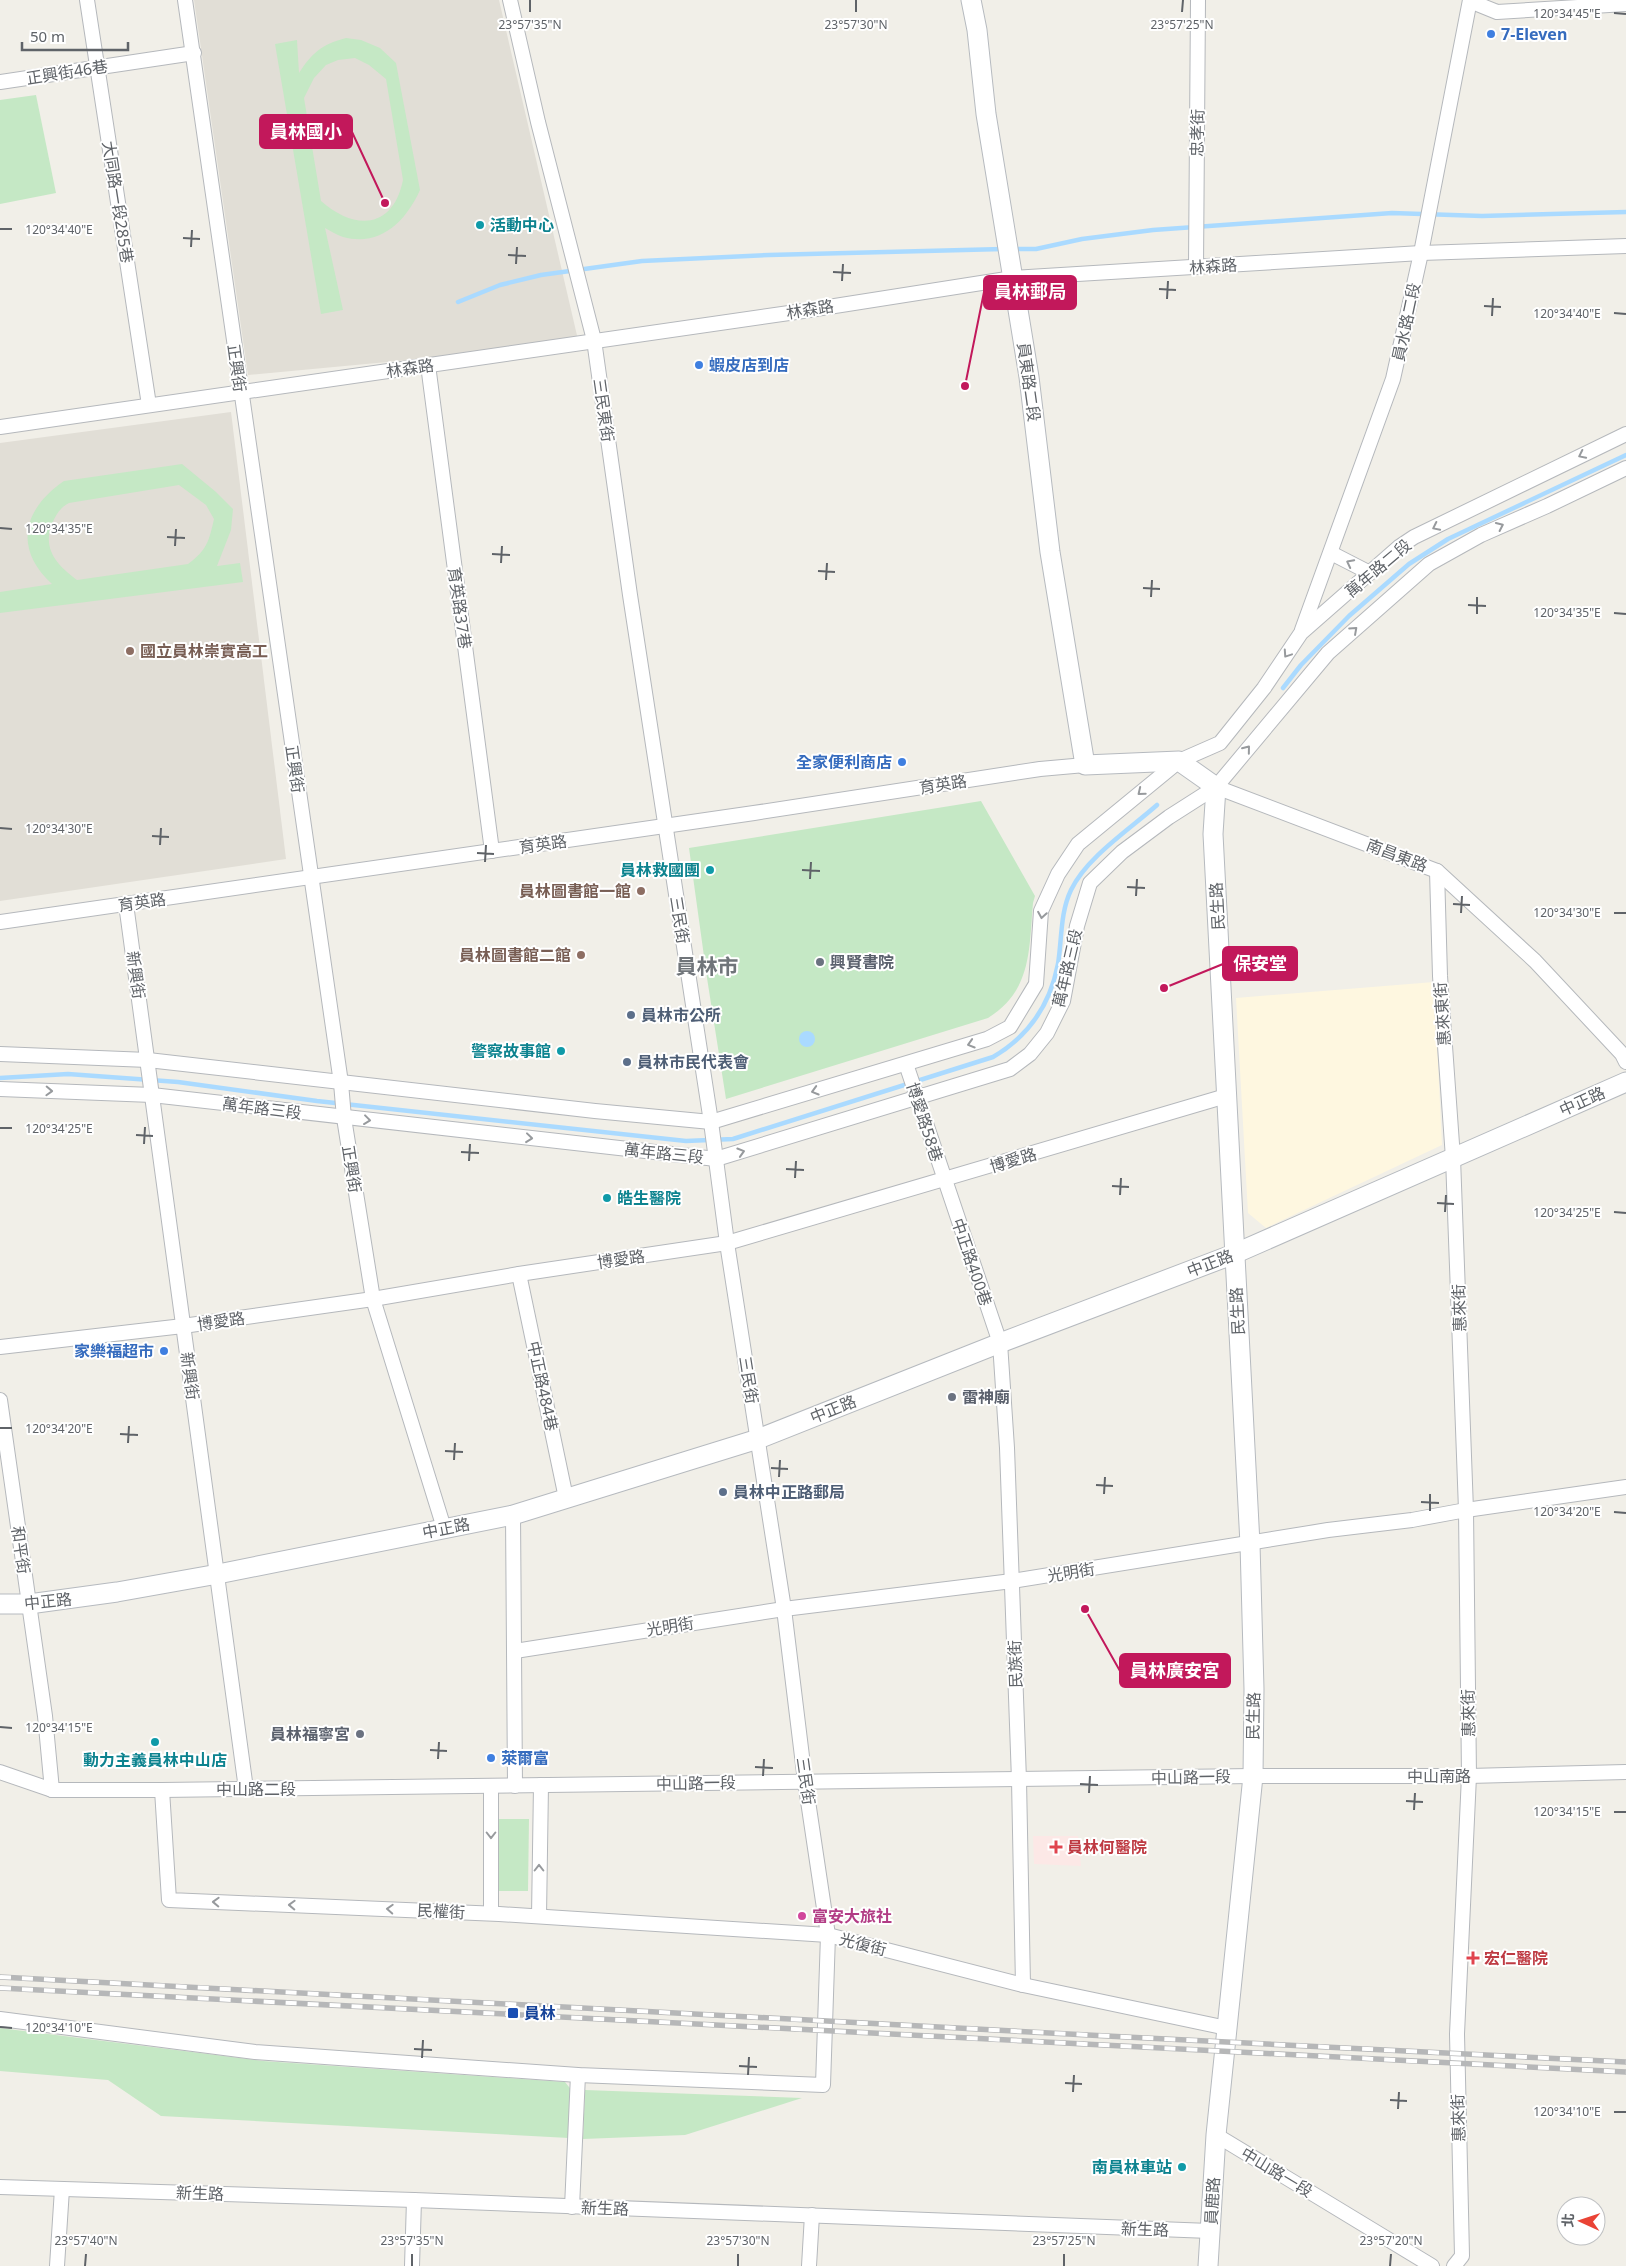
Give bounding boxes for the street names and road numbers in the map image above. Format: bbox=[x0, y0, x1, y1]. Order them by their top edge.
street label: 正興街46巷 bbox=[25, 55, 109, 89]
street label: 忠孝街 bbox=[1186, 109, 1208, 157]
street label: 大同路一段285巷 bbox=[97, 139, 139, 265]
street label: 林森路 bbox=[1188, 253, 1238, 279]
street label: 員水路二段 bbox=[1387, 281, 1425, 363]
street label: 林森路 bbox=[785, 294, 835, 324]
street label: 員東路二段 bbox=[1013, 341, 1045, 423]
street label: 正興街 bbox=[223, 343, 251, 393]
street label: 林森路 bbox=[385, 354, 435, 382]
street label: 三民東街 bbox=[589, 377, 619, 443]
street label: 萬年路二段 bbox=[1340, 534, 1416, 602]
street label: 育英路37巷 bbox=[443, 566, 477, 650]
street label: 正興街 bbox=[281, 744, 309, 794]
street label: 育英路 bbox=[918, 769, 968, 799]
street label: 育英路 bbox=[518, 830, 568, 858]
street label: 南昌東路 bbox=[1363, 833, 1431, 877]
street label: 民生路 bbox=[1205, 881, 1229, 931]
street label: 育英路 bbox=[117, 888, 167, 916]
street label: 三民街 bbox=[665, 895, 695, 945]
street label: 萬年路三段 bbox=[1047, 927, 1087, 1009]
street label: 新興街 bbox=[122, 950, 150, 1000]
street label: 惠來東街 bbox=[1429, 981, 1455, 1047]
street label: 博愛路58巷 bbox=[902, 1079, 948, 1165]
street label: 中正路 bbox=[1556, 1081, 1608, 1121]
street label: 萬年路三段 bbox=[221, 1092, 303, 1124]
street label: 萬年路三段 bbox=[623, 1138, 705, 1168]
street label: 博愛路 bbox=[987, 1142, 1039, 1178]
street label: 正興街 bbox=[337, 1144, 367, 1194]
street label: 中正路400巷 bbox=[947, 1215, 997, 1309]
street label: 中正路 bbox=[1184, 1244, 1236, 1282]
street label: 博愛路 bbox=[596, 1245, 646, 1273]
street label: 惠來街 bbox=[1447, 1284, 1471, 1332]
street label: 民生路 bbox=[1225, 1286, 1249, 1336]
street label: 博愛路 bbox=[196, 1307, 246, 1335]
street label: 中正路484巷 bbox=[523, 1339, 563, 1433]
street label: 新興街 bbox=[176, 1351, 204, 1401]
street label: 三民街 bbox=[734, 1355, 764, 1405]
street label: 中正路 bbox=[807, 1390, 859, 1428]
street label: 中正路 bbox=[420, 1513, 472, 1543]
street label: 和平街 bbox=[7, 1525, 35, 1575]
street label: 光明街 bbox=[1046, 1557, 1096, 1587]
street label: 中正路 bbox=[23, 1588, 73, 1614]
street label: 光明街 bbox=[645, 1611, 695, 1641]
street label: 民族街 bbox=[1003, 1640, 1027, 1688]
street label: 惠來街 bbox=[1457, 1689, 1479, 1737]
street label: 民生路 bbox=[1242, 1692, 1264, 1740]
street label: 三民街 bbox=[792, 1756, 820, 1806]
street label: 中山路一段 bbox=[1151, 1765, 1231, 1789]
street label: 中山南路 bbox=[1407, 1765, 1471, 1787]
street label: 中山路一段 bbox=[656, 1771, 736, 1795]
street label: 中山路二段 bbox=[216, 1778, 296, 1800]
street label: 民權街 bbox=[416, 1899, 466, 1923]
street label: 光復街 bbox=[837, 1928, 889, 1960]
street label: 惠來街 bbox=[1446, 2094, 1470, 2142]
street label: 中山路一段 bbox=[1237, 2142, 1317, 2202]
street label: 員鹿路 bbox=[1200, 2176, 1224, 2226]
street label: 新生路 bbox=[176, 2181, 224, 2205]
street label: 新生路 bbox=[581, 2196, 629, 2220]
street label: 新生路 bbox=[1121, 2217, 1169, 2241]

